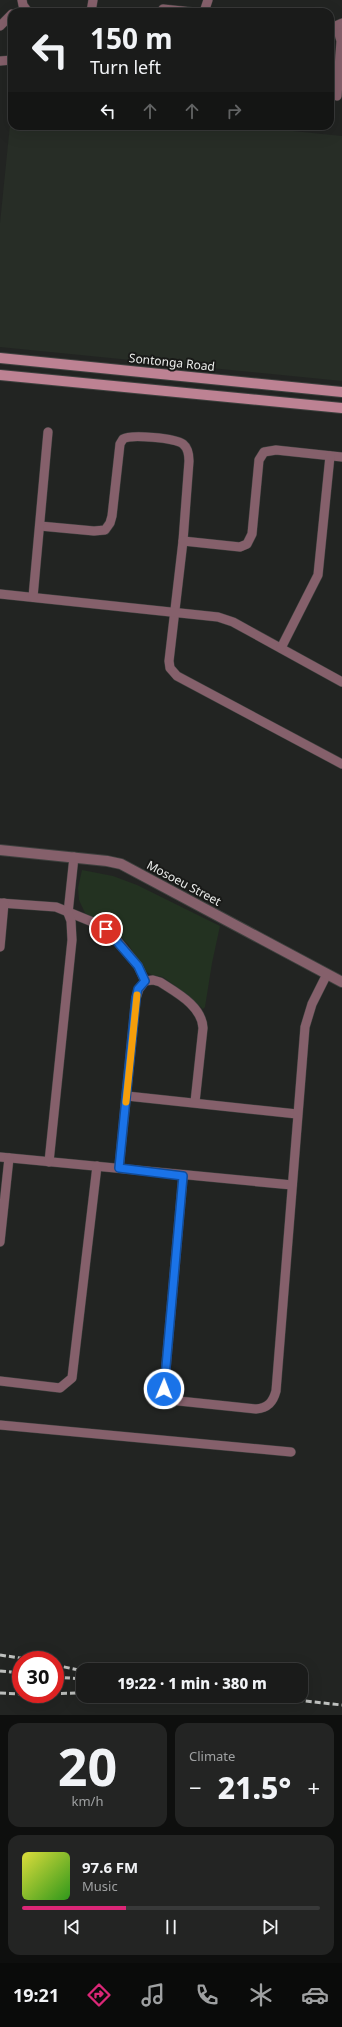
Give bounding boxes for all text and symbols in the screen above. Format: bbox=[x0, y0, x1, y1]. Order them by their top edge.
text: 150 m bbox=[90, 19, 173, 57]
icon: left bbox=[24, 24, 76, 76]
text: Turn left bbox=[90, 55, 161, 79]
icon: left bbox=[97, 100, 119, 122]
icon: ahead bbox=[139, 100, 161, 122]
icon: ahead bbox=[181, 100, 203, 122]
icon: right bbox=[223, 100, 245, 122]
street label: Sontonga Road bbox=[128, 349, 216, 375]
street label: Mosoeu Street bbox=[144, 856, 225, 910]
pin bbox=[89, 912, 123, 946]
icon: arrive bbox=[95, 918, 117, 940]
position arrow bbox=[143, 1368, 185, 1410]
speed limit sign: 30 bbox=[12, 1651, 64, 1703]
text: 19:22 · 1 min · 380 m bbox=[117, 1673, 267, 1693]
text: 20 bbox=[58, 1730, 117, 1801]
text: Climate bbox=[189, 1747, 235, 1765]
text: 21.5° bbox=[218, 1767, 291, 1808]
text: − bbox=[189, 1772, 202, 1802]
text: + bbox=[307, 1772, 320, 1802]
text: km/h bbox=[72, 1792, 103, 1810]
text: 97.6 FM bbox=[82, 1857, 138, 1877]
text: Music bbox=[82, 1877, 118, 1895]
icon: previous bbox=[61, 1916, 83, 1938]
icon: pause bbox=[160, 1916, 182, 1938]
icon: next bbox=[259, 1916, 281, 1938]
icon: directions bbox=[85, 1981, 113, 2009]
icon: music bbox=[139, 1981, 167, 2009]
icon: phone bbox=[193, 1981, 221, 2009]
icon: climate bbox=[247, 1981, 275, 2009]
icon: car bbox=[301, 1981, 329, 2009]
text: 19:21 bbox=[13, 1983, 59, 2007]

